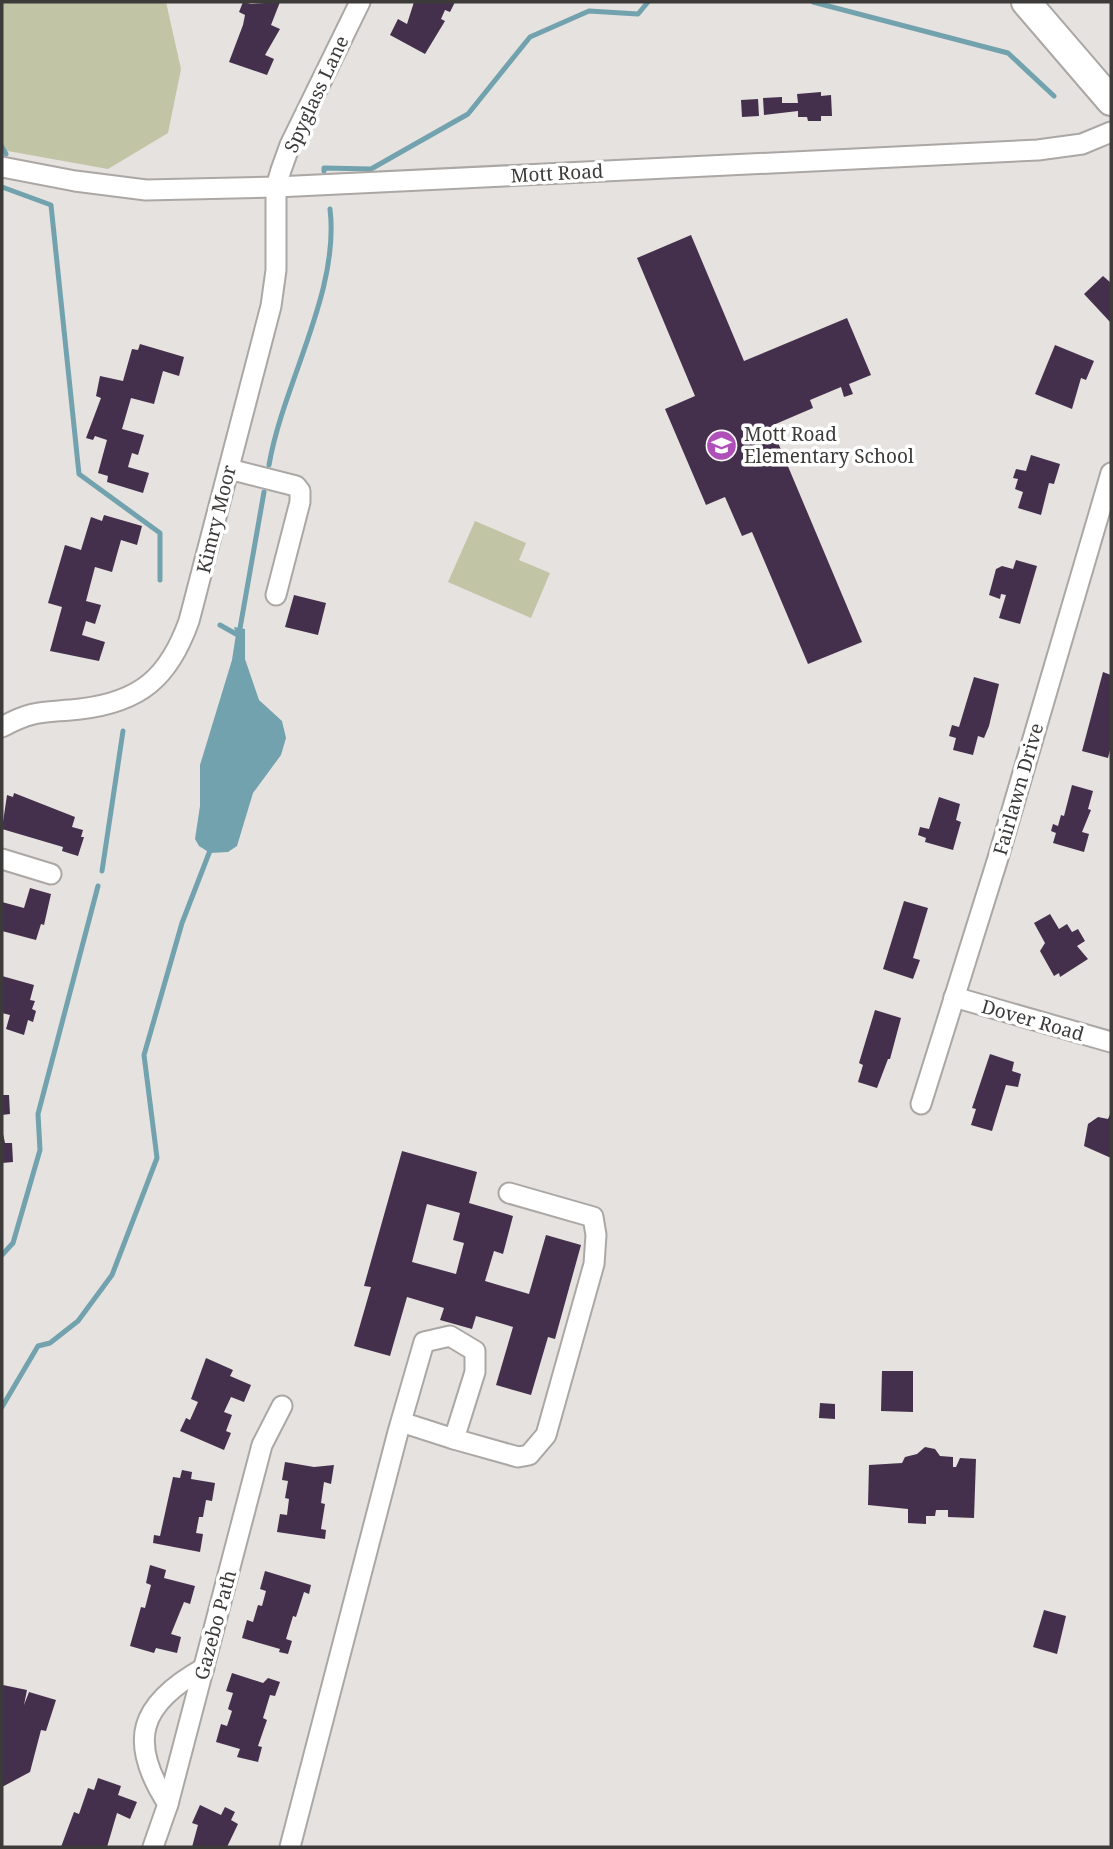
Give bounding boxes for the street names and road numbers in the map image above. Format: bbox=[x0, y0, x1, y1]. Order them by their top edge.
street label: Spyglass Lane bbox=[278, 31, 354, 157]
street label: Mott Road bbox=[510, 158, 604, 188]
street label: Kimry Moor bbox=[190, 462, 242, 576]
street label: Fairlawn Drive bbox=[987, 720, 1049, 858]
street label: Dover Road bbox=[979, 993, 1088, 1047]
street label: Gazebo Path bbox=[188, 1567, 242, 1683]

